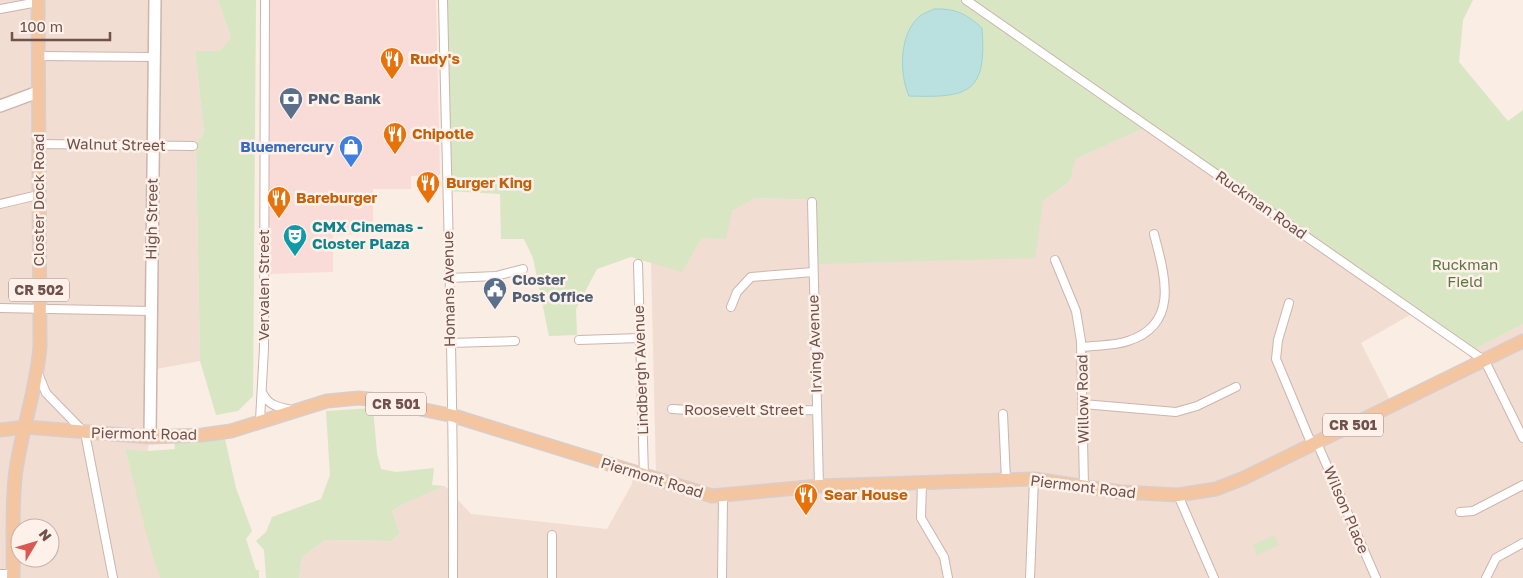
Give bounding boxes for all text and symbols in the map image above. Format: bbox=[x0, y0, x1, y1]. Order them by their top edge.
scale bar bbox=[12, 10, 110, 42]
text: 100 m bbox=[20, 17, 63, 35]
restaurant icon: Rudy's bbox=[379, 46, 405, 80]
place label: Rudy's bbox=[410, 49, 460, 67]
bank icon: PNC Bank bbox=[278, 86, 304, 120]
place label: PNC Bank bbox=[308, 89, 381, 107]
restaurant icon: Chipotle bbox=[382, 121, 408, 155]
place label: Chipotle bbox=[412, 124, 474, 142]
street label: Closter Dock Road bbox=[29, 134, 47, 266]
street label: Walnut Street bbox=[66, 134, 166, 154]
shop icon: Bluemercury bbox=[338, 134, 364, 168]
place label: Bluemercury bbox=[240, 137, 334, 155]
street label: Ruckman Road bbox=[1213, 166, 1311, 242]
restaurant icon: Burger King bbox=[415, 170, 441, 204]
place label: Burger King bbox=[446, 173, 532, 191]
street label: High Street bbox=[141, 178, 161, 260]
restaurant icon: Bareburger bbox=[266, 185, 292, 219]
place label: Bareburger bbox=[296, 188, 378, 206]
place label: CMX Cinemas - Closter Plaza bbox=[312, 217, 423, 252]
theatre icon: CMX Cinemas - Closter Plaza bbox=[282, 223, 308, 257]
street label: Vervalen Street bbox=[254, 229, 272, 341]
street label: Homans Avenue bbox=[438, 231, 458, 347]
park label: Ruckman Field bbox=[1432, 255, 1498, 290]
place label: Closter Post Office bbox=[512, 270, 594, 305]
public building icon: Closter Post Office bbox=[482, 276, 508, 310]
road number: CR 502 bbox=[9, 278, 69, 302]
street label: Irving Avenue bbox=[803, 294, 825, 394]
street label: Lindbergh Avenue bbox=[629, 305, 651, 435]
street label: Willow Road bbox=[1072, 354, 1092, 444]
road number: CR 501 bbox=[366, 392, 426, 416]
street label: Roosevelt Street bbox=[684, 400, 804, 418]
road number: CR 501 bbox=[1323, 414, 1383, 436]
street label: Piermont Road bbox=[91, 423, 197, 443]
street label: Piermont Road bbox=[599, 453, 706, 501]
street label: Wilson Place bbox=[1320, 463, 1374, 556]
street label: Piermont Road bbox=[1029, 471, 1137, 501]
restaurant icon: Sear House bbox=[793, 482, 819, 516]
place label: Sear House bbox=[824, 485, 908, 503]
north arrow bbox=[10, 518, 60, 568]
text: N bbox=[36, 525, 56, 544]

